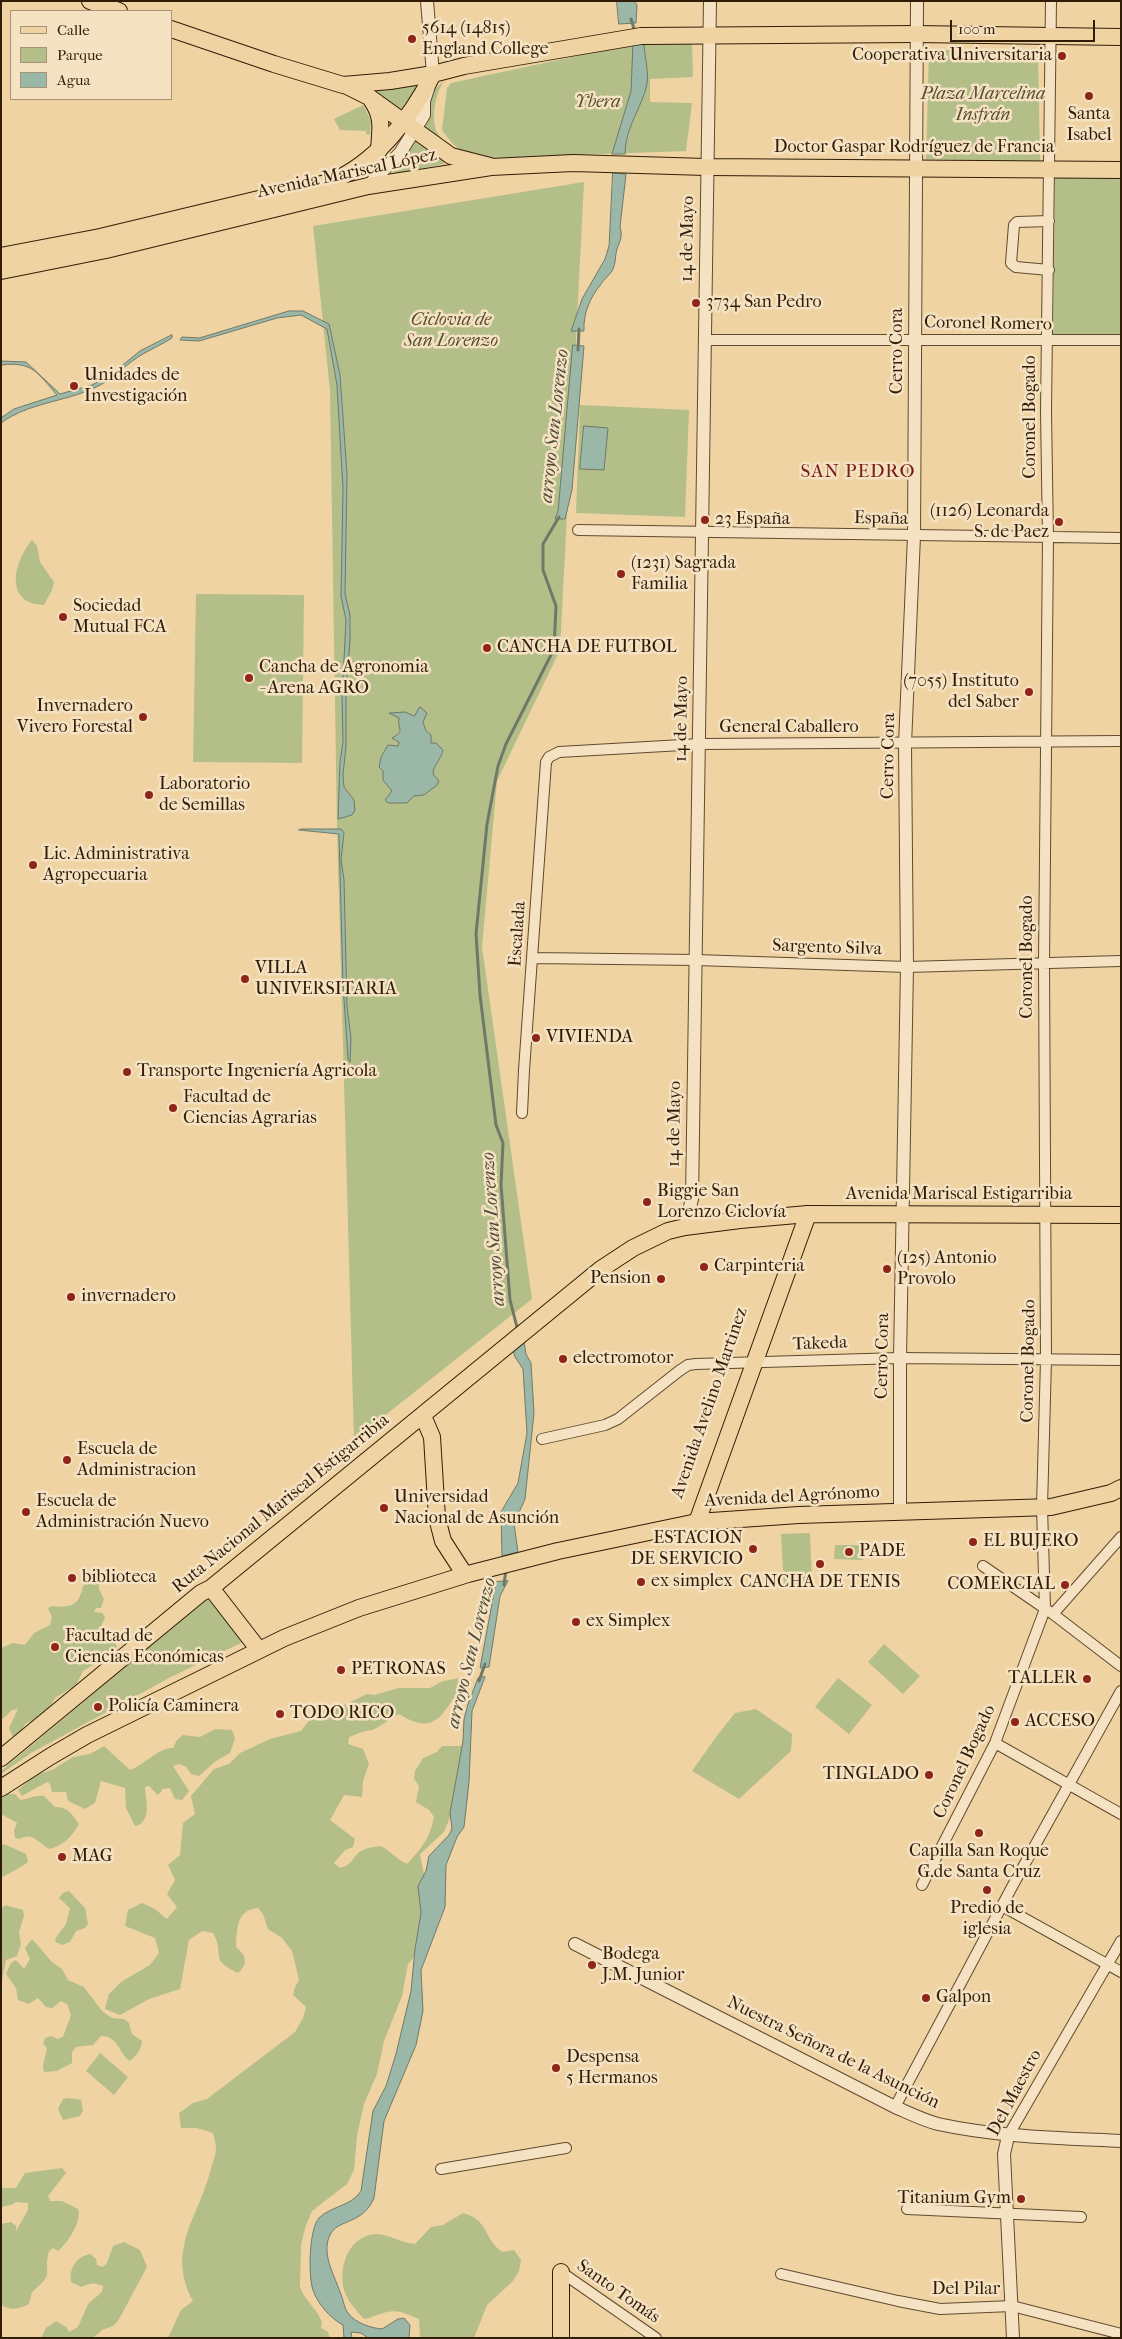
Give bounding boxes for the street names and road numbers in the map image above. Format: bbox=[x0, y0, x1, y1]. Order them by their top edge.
street label: Doctor Gaspar Rodríguez de Francia bbox=[774, 137, 1054, 159]
street label: Avenida Mariscal López bbox=[255, 144, 439, 204]
street label: 14 de Mayo bbox=[676, 196, 700, 282]
street label: Cerro Cora bbox=[887, 308, 909, 394]
street label: Coronel Romero bbox=[924, 312, 1052, 336]
street label: Coronel Bogado bbox=[1020, 355, 1042, 479]
street label: España bbox=[854, 508, 908, 530]
street label: 14 de Mayo bbox=[670, 676, 694, 762]
street label: Cerro Cora bbox=[877, 713, 901, 799]
street label: General Caballero bbox=[719, 717, 859, 739]
street label: Coronel Bogado bbox=[1017, 895, 1039, 1019]
street label: Escalada bbox=[505, 901, 531, 967]
street label: Sargento Silva bbox=[772, 935, 882, 961]
street label: 14 de Mayo bbox=[663, 1081, 687, 1167]
street label: Avenida Mariscal Estigarribia bbox=[846, 1184, 1072, 1206]
street label: Coronel Bogado bbox=[1017, 1299, 1041, 1423]
street label: Avenida Avelino Martinez bbox=[667, 1305, 753, 1501]
street label: Cerro Cora bbox=[871, 1313, 895, 1399]
street label: Takeda bbox=[792, 1332, 848, 1356]
street label: Ruta Nacional Mariscal Estigarribia bbox=[168, 1410, 394, 1598]
street label: Avenida del Agrónomo bbox=[704, 1482, 880, 1512]
street label: Coronel Bogado bbox=[929, 1702, 1001, 1822]
street label: Nuestra Señora de la Asunción bbox=[723, 1992, 943, 2114]
street label: Del Maestro bbox=[983, 2046, 1047, 2140]
street label: Santo Tomás bbox=[572, 2255, 664, 2329]
street label: Del Pilar bbox=[932, 2279, 1000, 2301]

